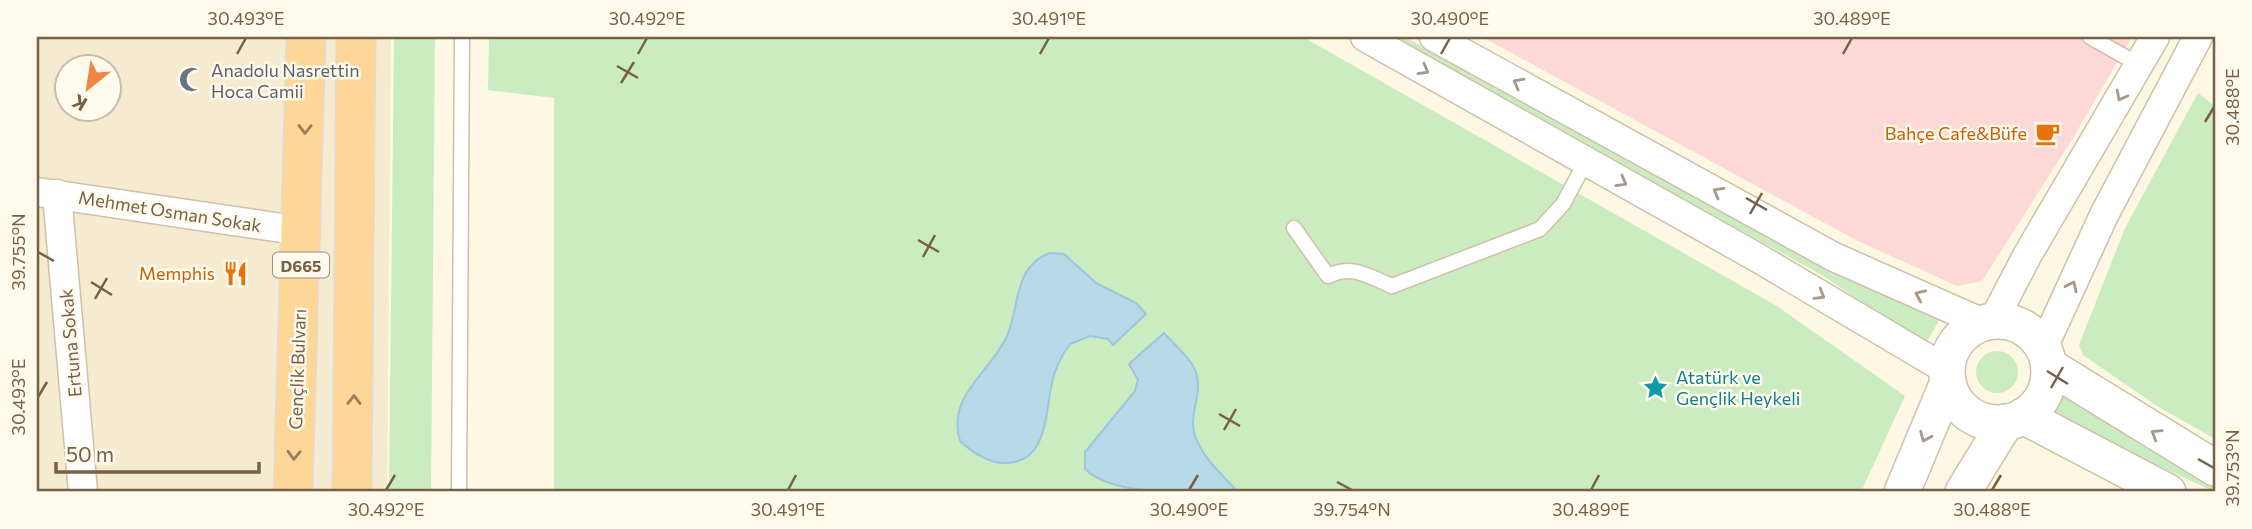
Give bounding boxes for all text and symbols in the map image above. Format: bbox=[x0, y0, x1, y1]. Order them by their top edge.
text: 30.493°E bbox=[208, 7, 284, 29]
text: 30.492°E bbox=[609, 7, 685, 29]
text: 30.491°E bbox=[1012, 7, 1086, 29]
text: 30.490°E bbox=[1411, 7, 1489, 29]
text: 30.489°E bbox=[1813, 7, 1891, 29]
north arrow bbox=[52, 52, 122, 122]
place label: Anadolu Nasrettin Hoca Camii bbox=[211, 59, 360, 102]
one-way arrow bbox=[1417, 62, 1429, 75]
mosque icon: Anadolu Nasrettin Hoca Camii bbox=[177, 66, 205, 94]
text: 30.488°E bbox=[2221, 68, 2243, 146]
one-way arrow bbox=[1513, 77, 1526, 91]
one-way arrow bbox=[2116, 89, 2129, 101]
text: K bbox=[68, 90, 91, 116]
cafe icon: Bahçe Cafe&Büfe bbox=[2033, 119, 2061, 147]
place label: Bahçe Cafe&Büfe bbox=[1885, 122, 2027, 144]
one-way arrow bbox=[297, 124, 312, 135]
one-way arrow bbox=[1615, 174, 1628, 187]
street label: Mehmet Osman Sokak bbox=[77, 186, 263, 236]
one-way arrow bbox=[1713, 187, 1725, 200]
text: 39.755°N bbox=[7, 213, 29, 291]
road number: D665 bbox=[273, 252, 329, 278]
restaurant icon: Memphis bbox=[221, 259, 249, 287]
place label: Memphis bbox=[139, 262, 215, 284]
one-way arrow bbox=[2064, 281, 2078, 294]
one-way arrow bbox=[1812, 286, 1825, 299]
street label: Ertuna Sokak bbox=[54, 288, 86, 398]
one-way arrow bbox=[1915, 289, 1927, 303]
street label: Gençlik Bulvarı bbox=[284, 308, 310, 430]
text: 30.493°E bbox=[7, 359, 29, 435]
place label: Atatürk ve Gençlik Heykeli bbox=[1676, 366, 1800, 409]
place icon: Atatürk ve Gençlik Heykeli bbox=[1642, 373, 1670, 401]
one-way arrow bbox=[346, 394, 361, 405]
one-way arrow bbox=[2151, 429, 2164, 442]
text: 39.753°N bbox=[2221, 429, 2243, 507]
one-way arrow bbox=[1919, 430, 1933, 442]
scale bar bbox=[56, 431, 259, 475]
text: 50 m bbox=[66, 441, 114, 466]
one-way arrow bbox=[287, 450, 302, 461]
text: 30.492°E bbox=[348, 498, 424, 520]
text: 30.491°E bbox=[751, 498, 825, 520]
text: 30.490°E bbox=[1150, 498, 1228, 520]
text: 39.754°N bbox=[1313, 498, 1391, 520]
text: 30.489°E bbox=[1552, 498, 1630, 520]
text: 30.488°E bbox=[1953, 498, 2031, 520]

